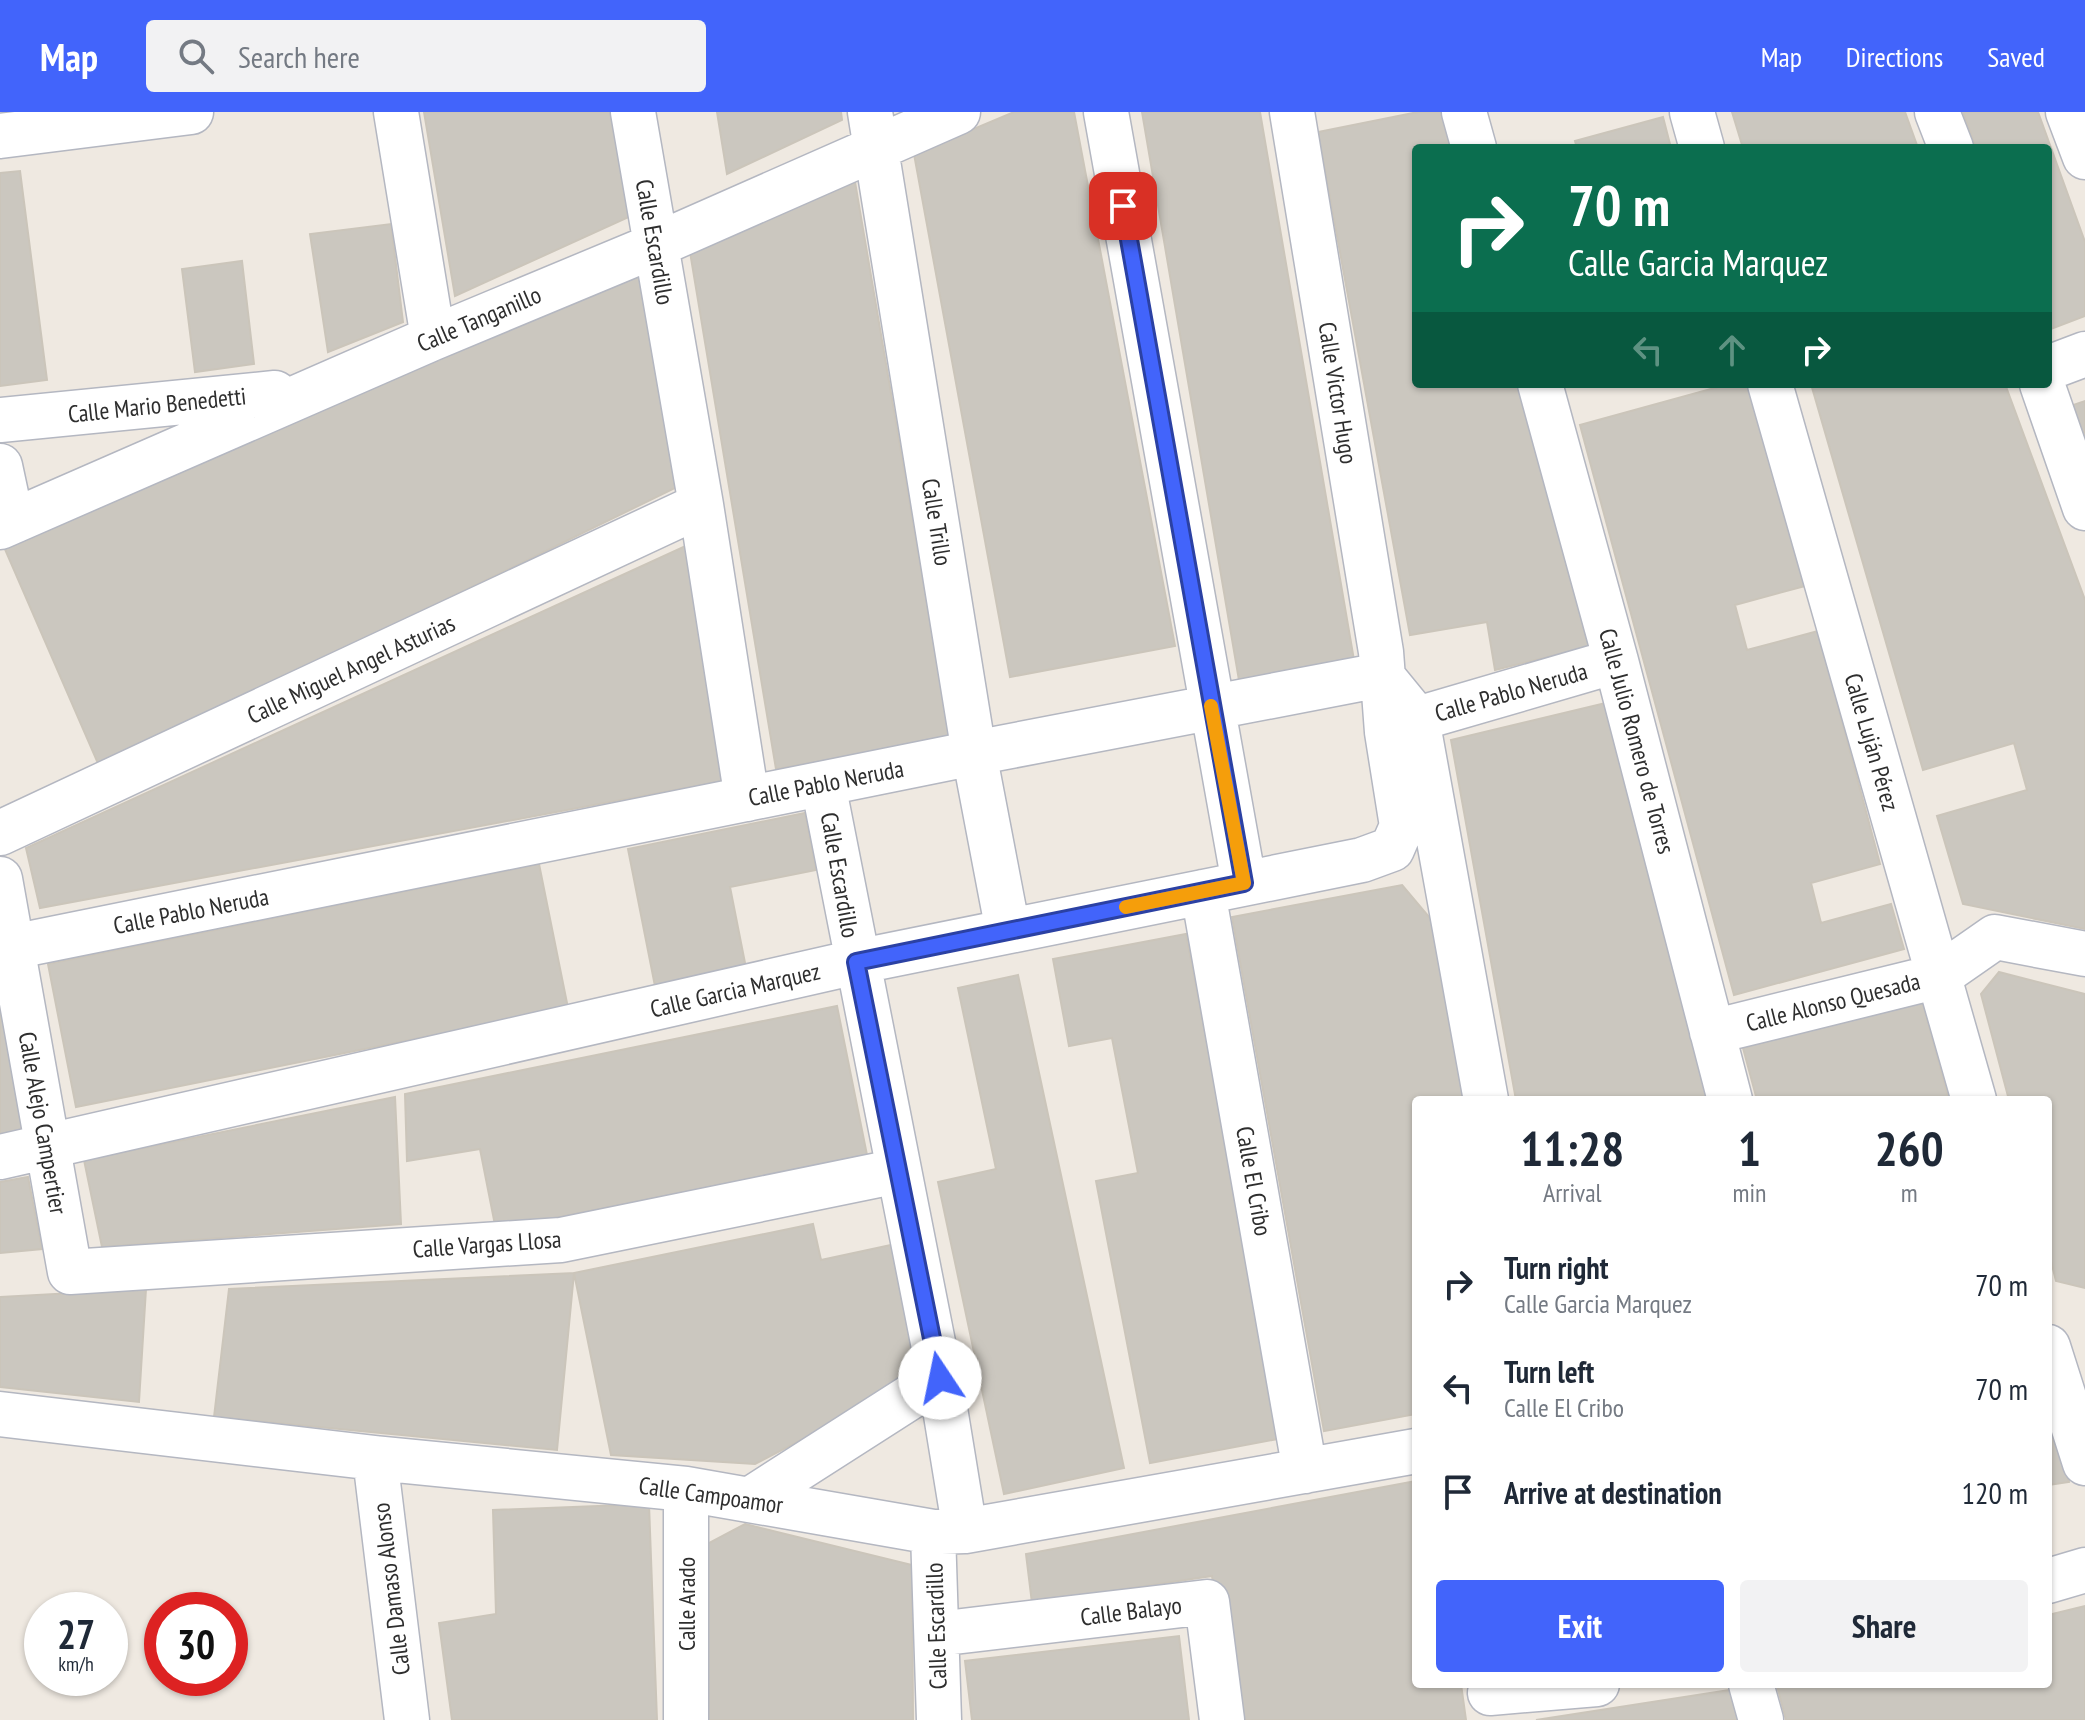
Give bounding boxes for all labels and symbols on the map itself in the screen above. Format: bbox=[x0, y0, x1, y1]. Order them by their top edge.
pin bbox=[1089, 172, 1157, 240]
street label: Calle Escardillo bbox=[629, 177, 681, 307]
street label: Calle Tanganillo bbox=[412, 279, 546, 359]
street label: Calle Victor Hugo bbox=[1311, 320, 1365, 466]
street label: Calle Mario Benedetti bbox=[66, 380, 248, 430]
street label: Calle Trillo bbox=[915, 476, 959, 568]
street label: Calle Miguel Angel Asturias bbox=[242, 607, 460, 731]
street label: Calle Julio Romero de Torres bbox=[1592, 625, 1682, 857]
street label: Calle Pablo Neruda bbox=[1431, 655, 1591, 729]
street label: Calle Luján Pérez bbox=[1838, 670, 1906, 814]
street label: Calle Pablo Neruda bbox=[746, 753, 906, 813]
street label: Calle Escardillo bbox=[814, 810, 866, 940]
street label: Calle Pablo Neruda bbox=[111, 881, 271, 941]
street label: Calle Garcia Marquez bbox=[647, 955, 823, 1025]
street label: Calle Alonso Quesada bbox=[1743, 965, 1923, 1039]
street label: Calle Alejo Campertier bbox=[12, 1029, 74, 1217]
street label: Calle El Cribo bbox=[1229, 1124, 1279, 1238]
street label: Calle Vargas Llosa bbox=[412, 1223, 562, 1265]
position arrow bbox=[898, 1336, 982, 1420]
street label: Calle Campoamor bbox=[637, 1470, 786, 1521]
street label: Calle Damaso Alonso bbox=[365, 1501, 417, 1677]
street label: Calle Arado bbox=[671, 1557, 702, 1651]
street label: Calle Escardillo bbox=[918, 1562, 954, 1690]
street label: Calle Balayo bbox=[1079, 1589, 1183, 1633]
speed limit sign: 30 bbox=[144, 1592, 248, 1696]

